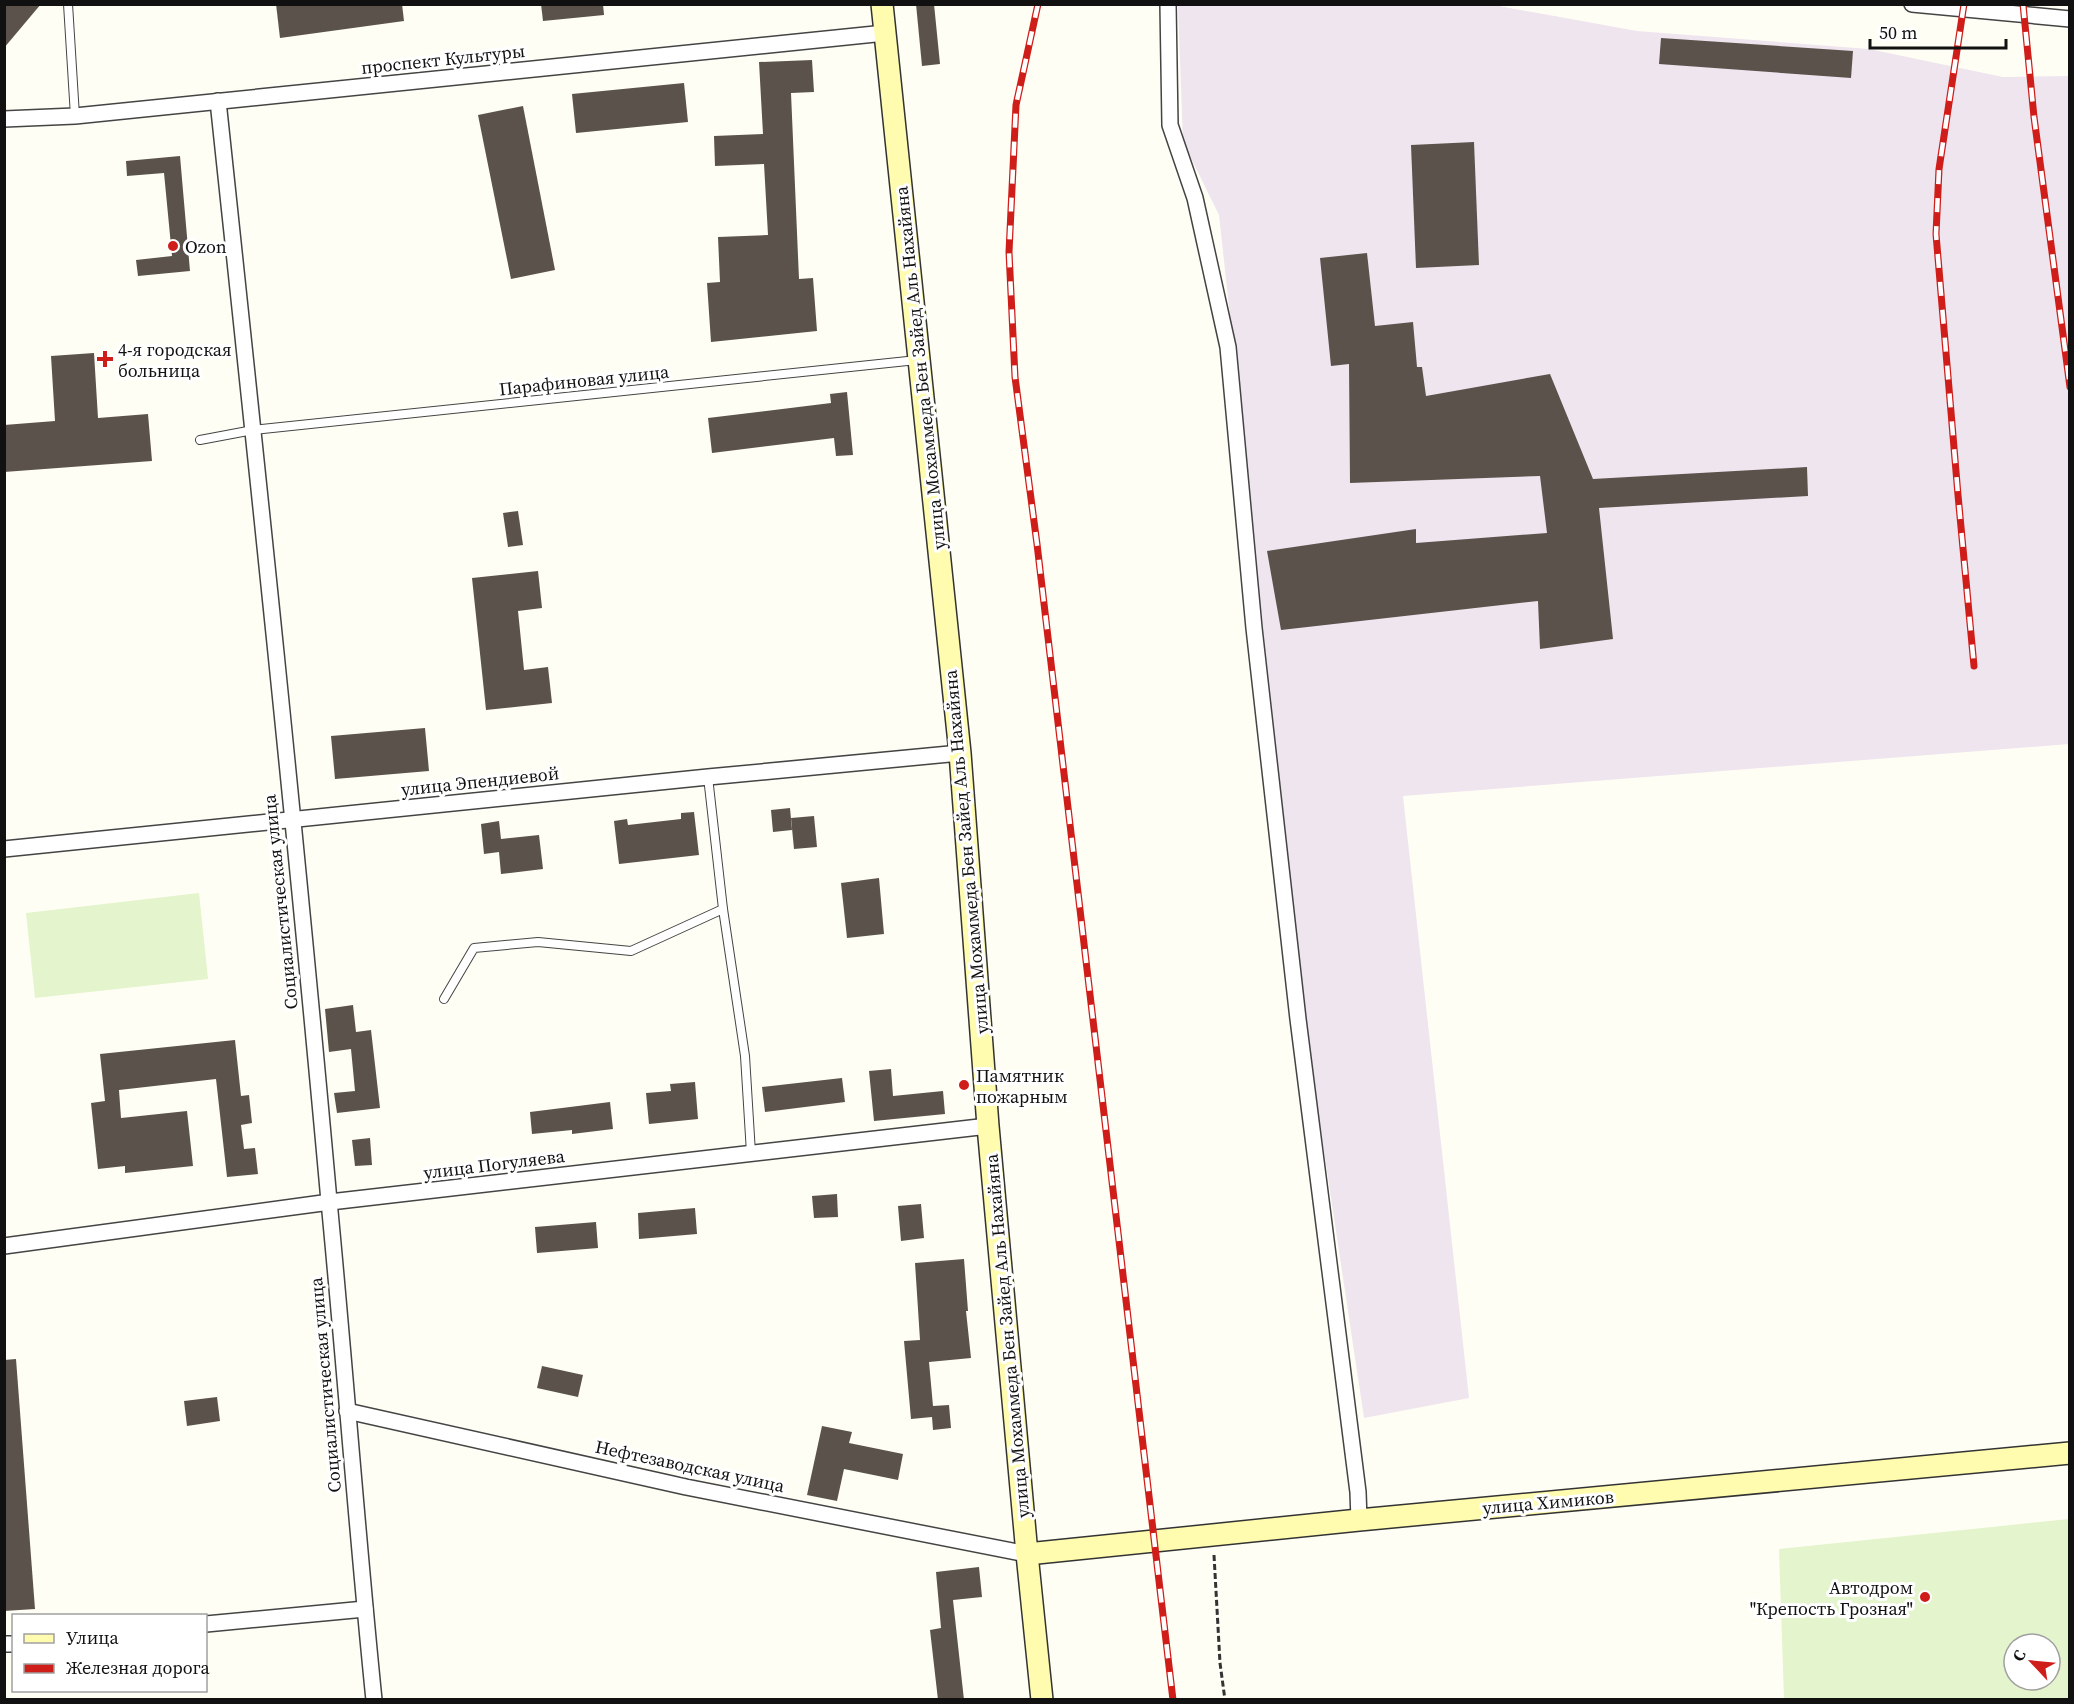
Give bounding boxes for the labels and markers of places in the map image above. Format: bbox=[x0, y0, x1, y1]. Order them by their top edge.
place label: Ozon bbox=[185, 234, 227, 259]
marker: Ozon bbox=[166, 239, 180, 253]
place label: 4-я городская больница bbox=[118, 337, 232, 383]
marker: 4-я городская больница bbox=[96, 350, 114, 368]
place label: Памятник пожарным bbox=[976, 1063, 1068, 1109]
marker: Памятник пожарным bbox=[957, 1078, 971, 1092]
place label: Автодром "Крепость Грозная" bbox=[1750, 1575, 1913, 1621]
marker: Автодром "Крепость Грозная" bbox=[1918, 1590, 1932, 1604]

